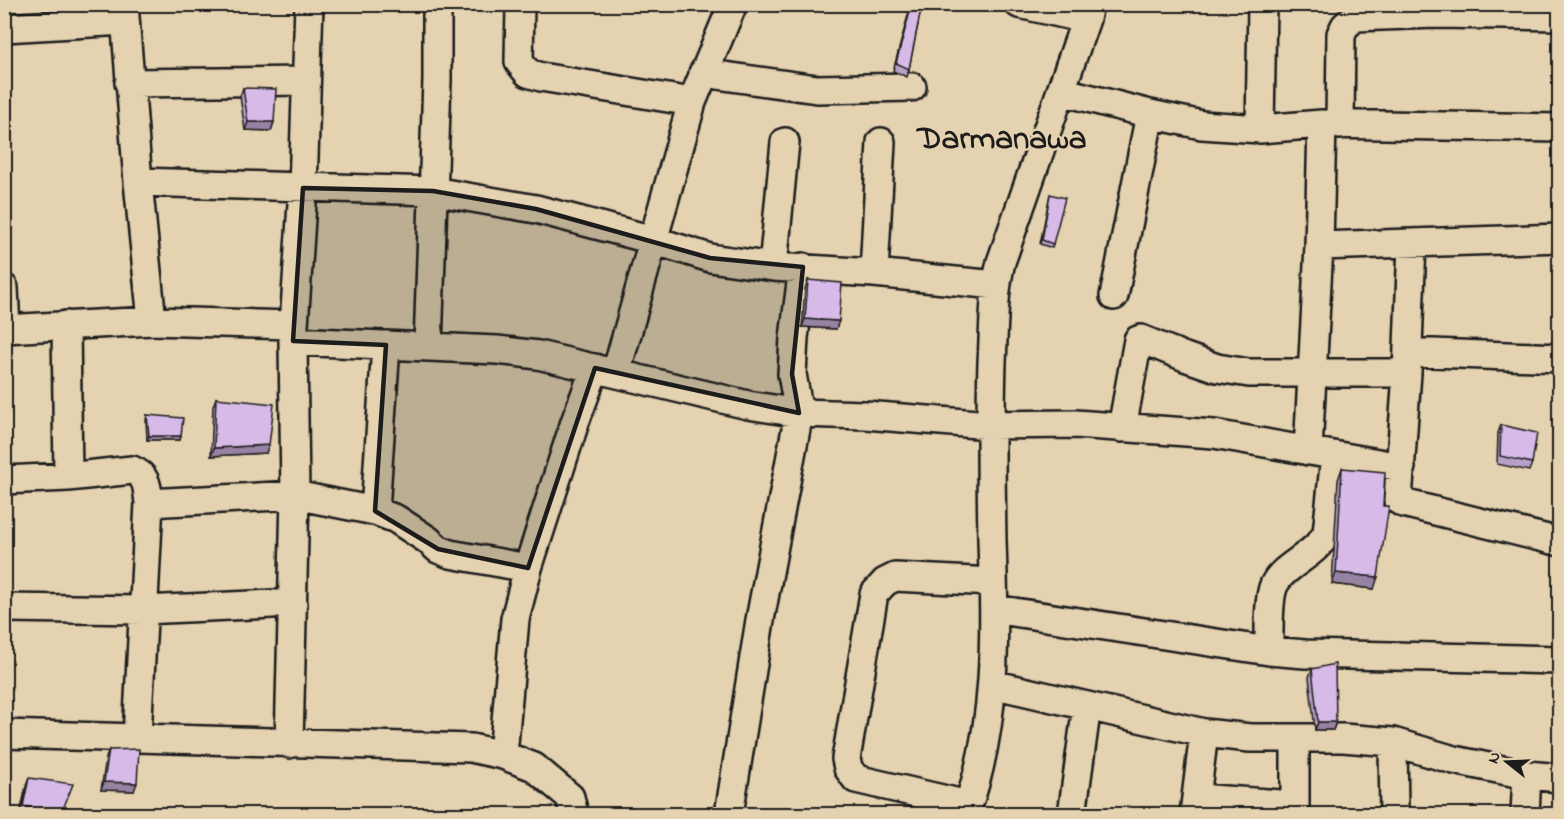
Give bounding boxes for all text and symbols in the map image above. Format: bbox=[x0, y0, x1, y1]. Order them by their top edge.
district label: Darmanawa bbox=[915, 116, 1087, 164]
north arrow bbox=[1477, 732, 1537, 792]
text: N bbox=[1482, 749, 1508, 767]

